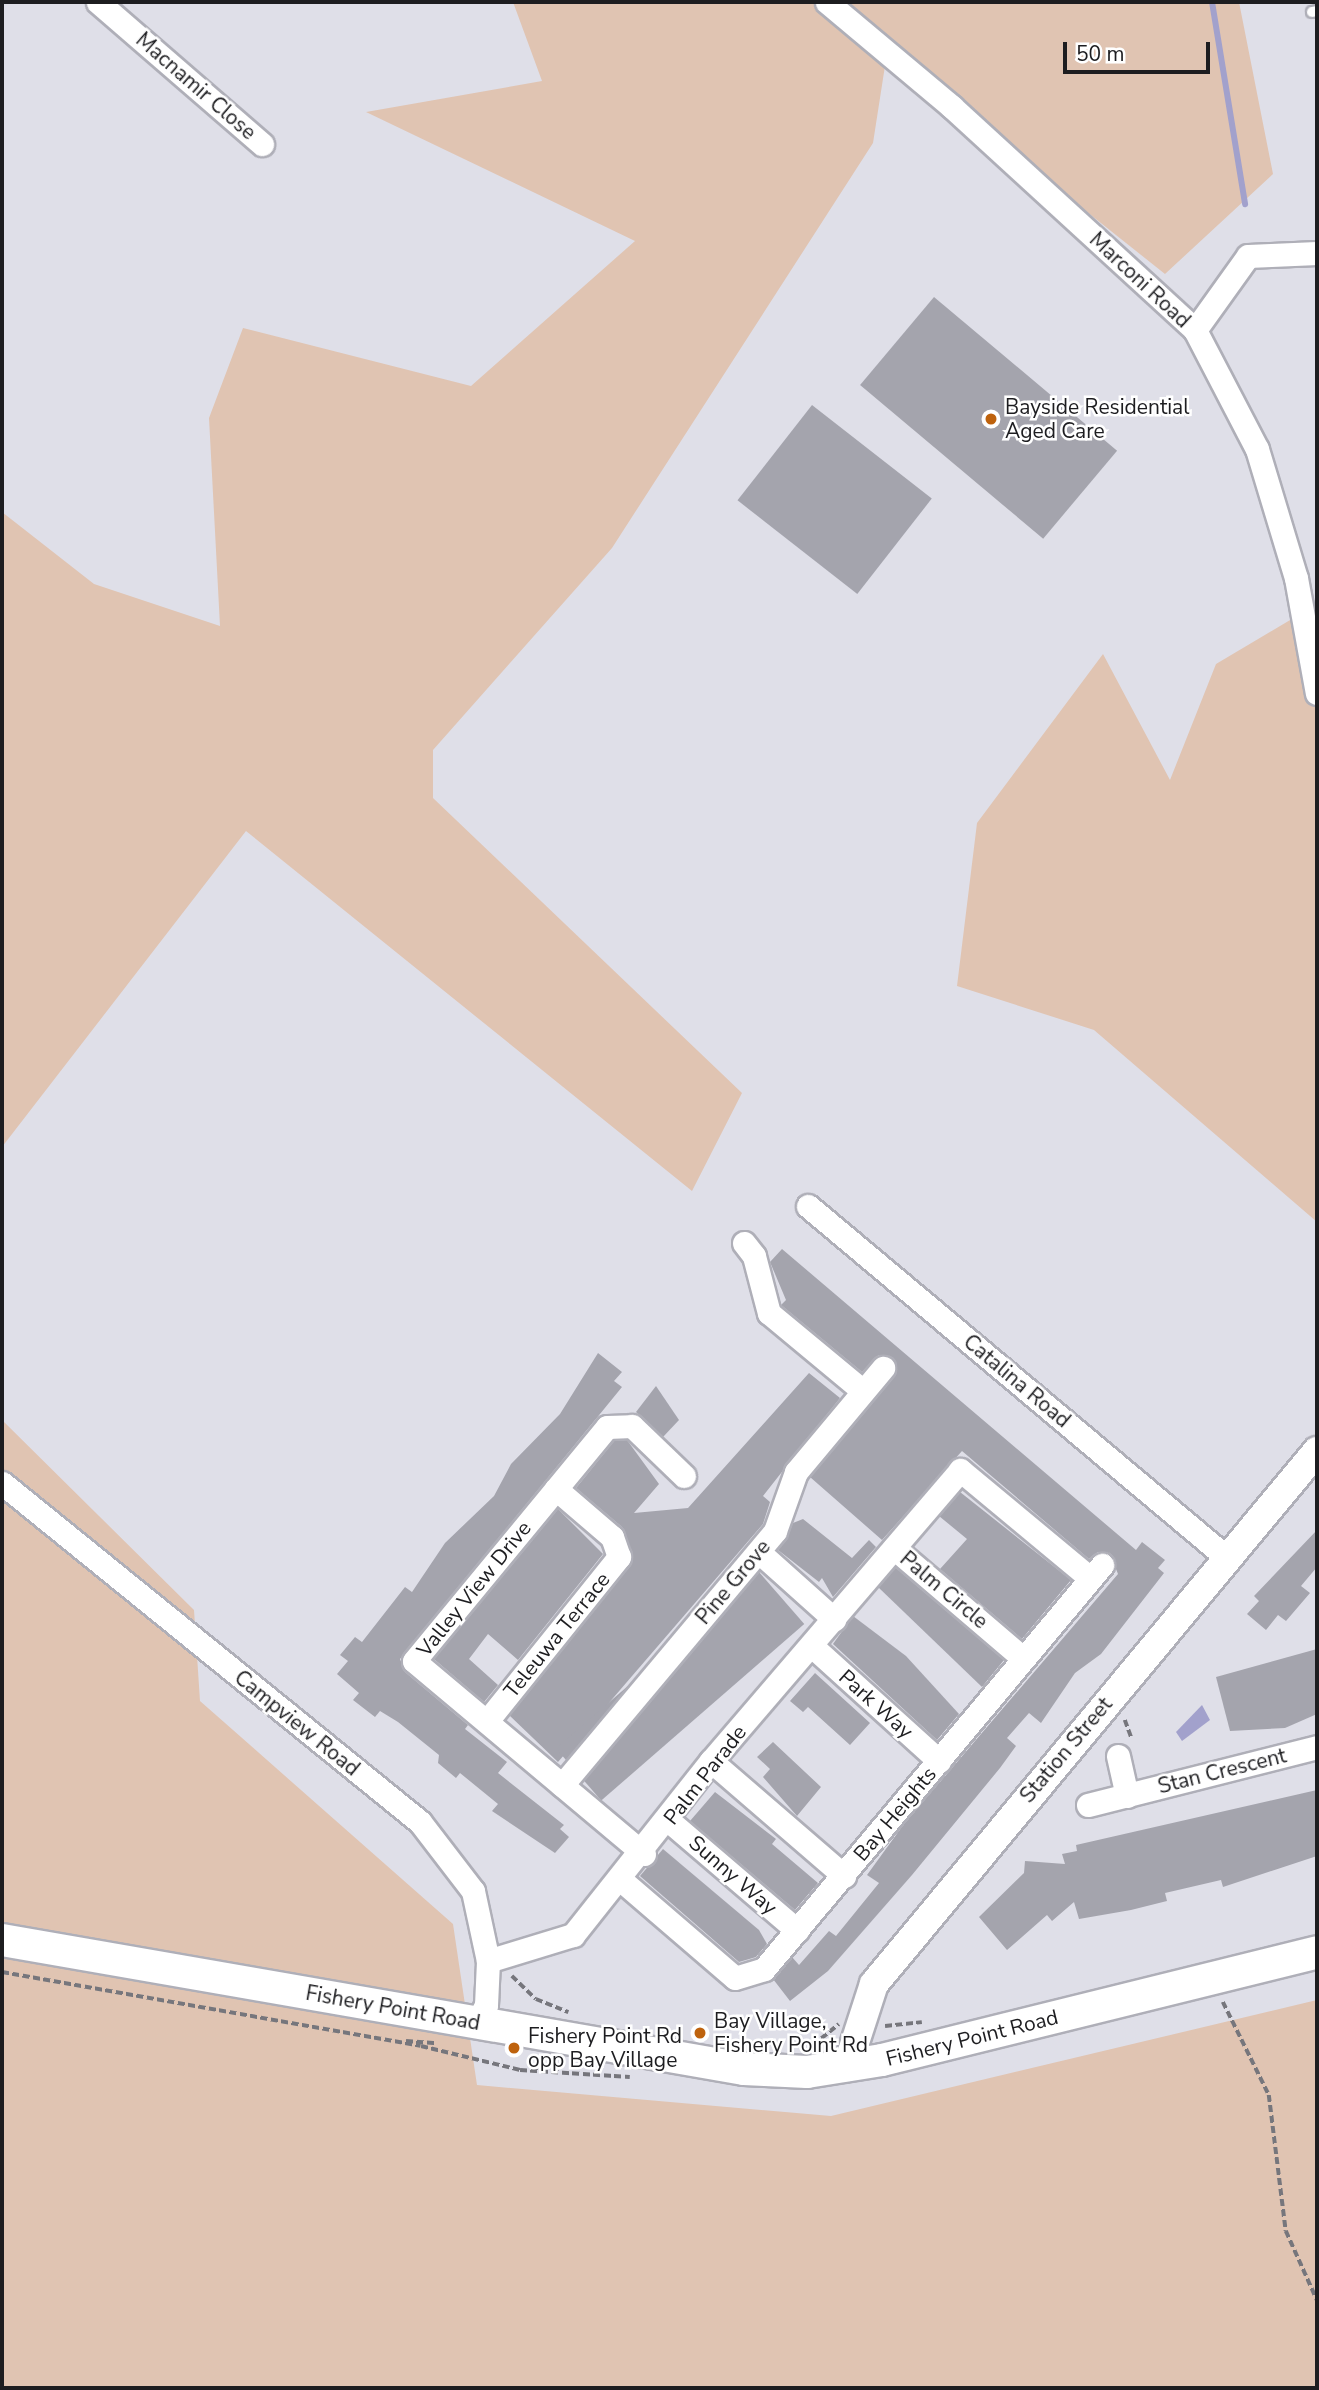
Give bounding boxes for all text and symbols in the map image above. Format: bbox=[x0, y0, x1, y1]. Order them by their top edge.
street label: Macnamir Close bbox=[131, 27, 261, 145]
scale bar bbox=[1067, 28, 1214, 72]
text: 50 m bbox=[1076, 40, 1125, 68]
street label: Marconi Road bbox=[1084, 227, 1196, 333]
place label: Bayside Residential Aged Care bbox=[1005, 394, 1189, 444]
marker: Bayside Residential Aged Care bbox=[983, 411, 999, 427]
street label: Catalina Road bbox=[958, 1329, 1076, 1433]
street label: Valley View Drive bbox=[412, 1516, 536, 1662]
street label: Pine Grove bbox=[690, 1535, 776, 1629]
street label: Palm Circle bbox=[895, 1546, 993, 1634]
street label: Teleuwa Terrace bbox=[499, 1567, 615, 1703]
street label: Park Way bbox=[834, 1664, 918, 1744]
street label: Campview Road bbox=[229, 1665, 365, 1781]
street label: Station Street bbox=[1015, 1692, 1117, 1808]
street label: Palm Parade bbox=[658, 1720, 752, 1830]
street label: Stan Crescent bbox=[1155, 1743, 1289, 1799]
street label: Bay Heights bbox=[848, 1762, 942, 1866]
street label: Sunny Way bbox=[684, 1830, 782, 1920]
street label: Fishery Point Road bbox=[304, 1980, 482, 2036]
street label: Fishery Point Road bbox=[883, 2004, 1061, 2072]
place label: Bay Village, Fishery Point Rd bbox=[714, 2008, 868, 2058]
place label: Fishery Point Rd opp Bay Village bbox=[528, 2023, 682, 2073]
marker: Bay Village, Fishery Point Rd bbox=[692, 2025, 708, 2041]
marker: Fishery Point Rd opp Bay Village bbox=[506, 2040, 522, 2056]

